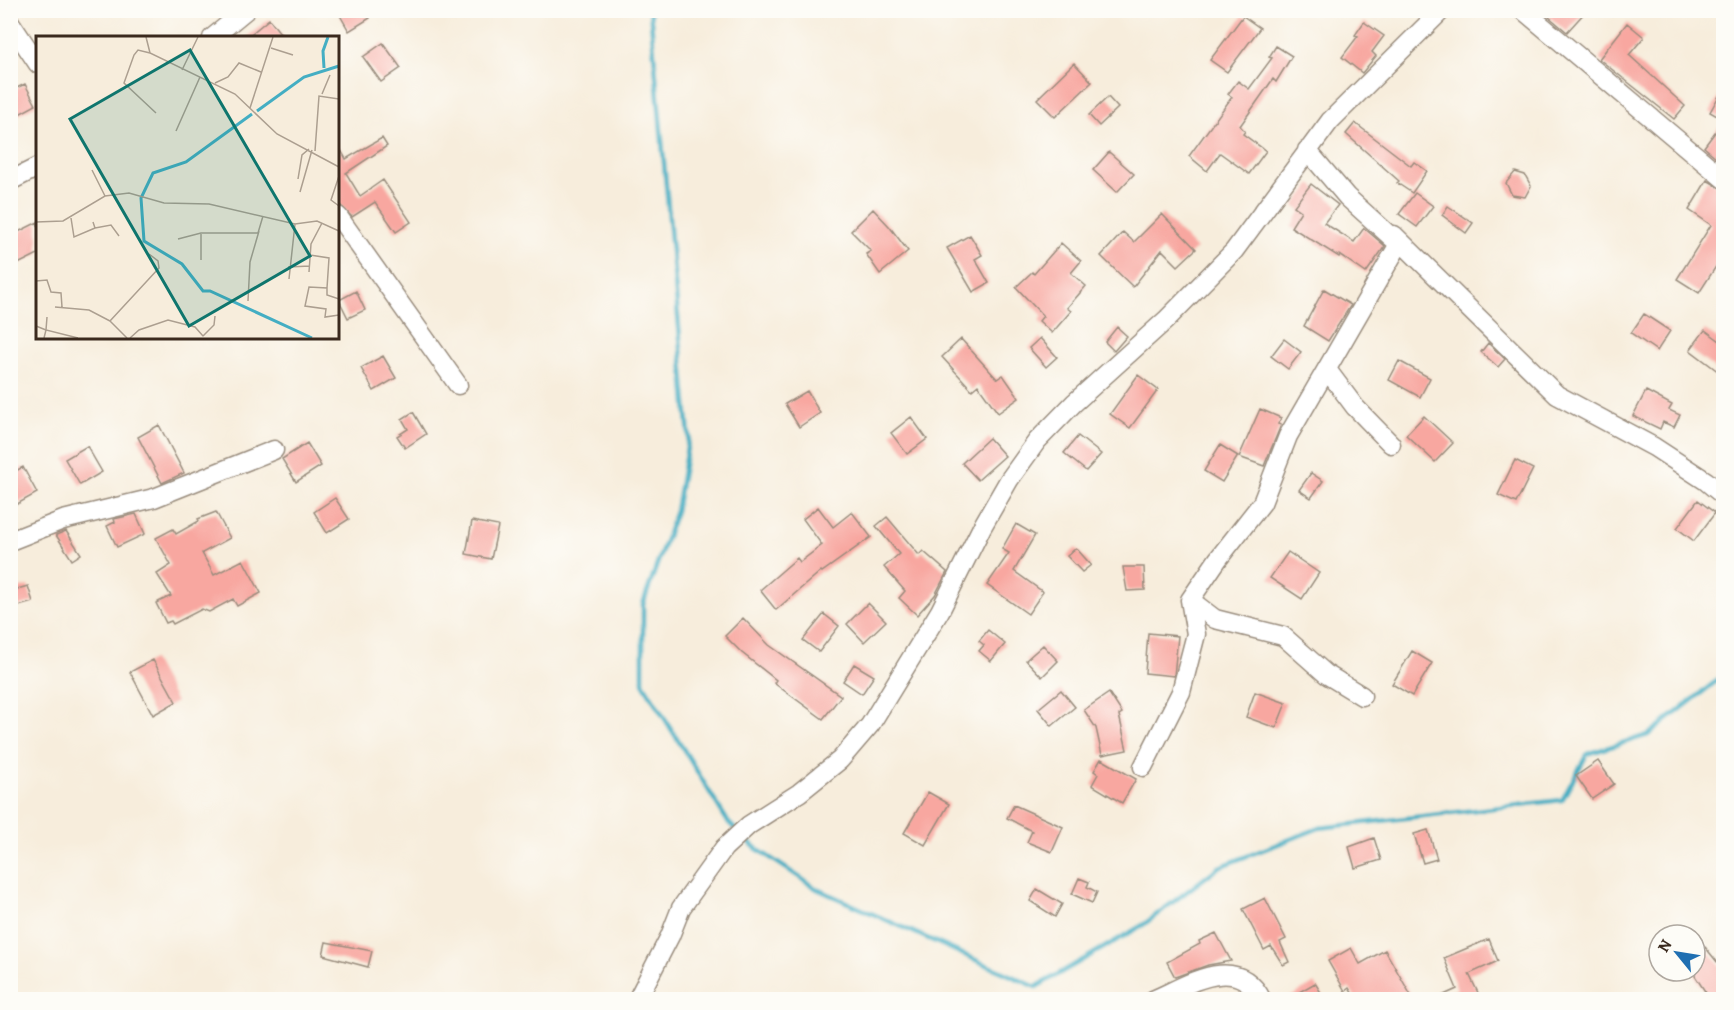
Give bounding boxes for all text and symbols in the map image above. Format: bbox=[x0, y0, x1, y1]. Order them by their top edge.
inset map bbox=[36, 36, 339, 339]
north arrow bbox=[1647, 923, 1707, 983]
text: N bbox=[1652, 935, 1677, 957]

